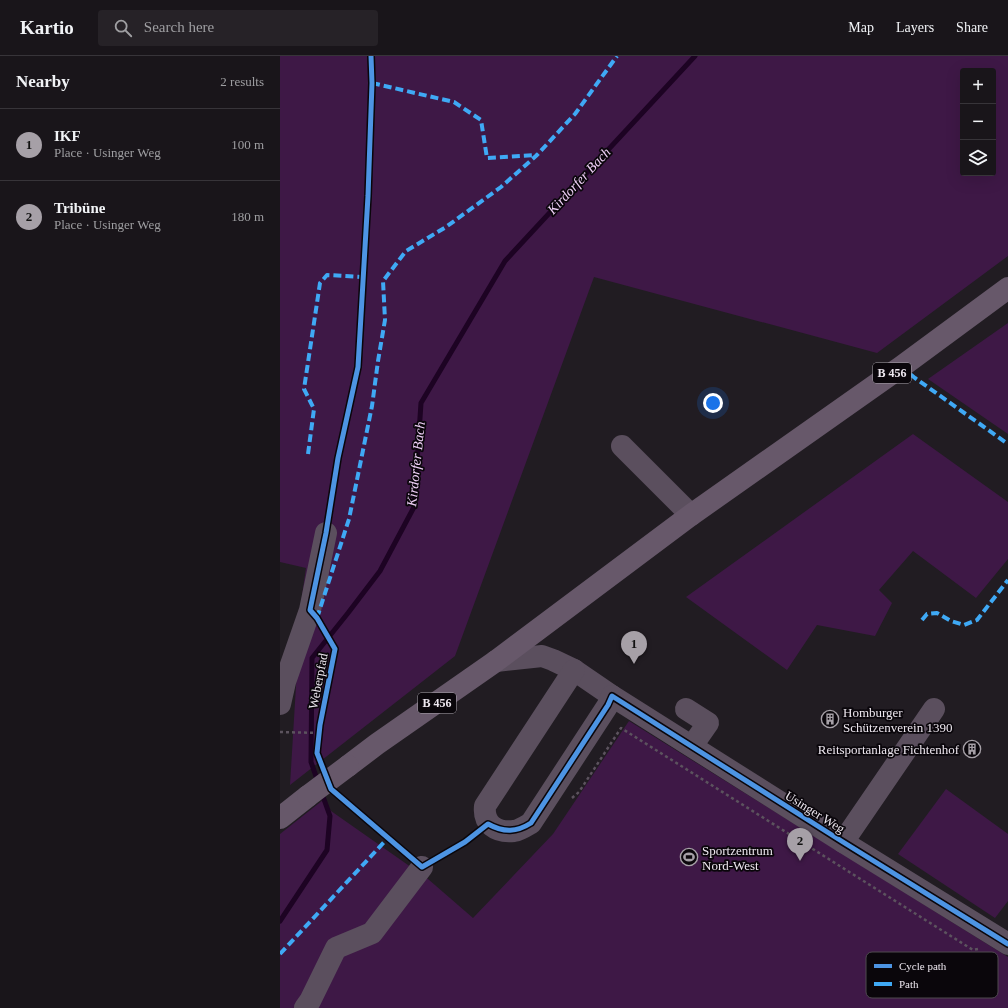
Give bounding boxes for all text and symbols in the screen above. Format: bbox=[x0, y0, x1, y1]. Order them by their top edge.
search box bbox=[98, 10, 378, 46]
text: Kartio bbox=[20, 17, 74, 38]
icon: search bbox=[112, 17, 134, 39]
text: Search here bbox=[144, 19, 214, 35]
text: Map bbox=[848, 20, 874, 35]
text: Layers bbox=[896, 20, 934, 35]
text: Share bbox=[956, 20, 988, 35]
map controls bbox=[960, 68, 996, 176]
button: + bbox=[960, 68, 996, 104]
text: Nearby bbox=[16, 72, 70, 91]
text: 2 results bbox=[220, 74, 264, 89]
button: − bbox=[960, 104, 996, 140]
text: IKF bbox=[54, 128, 81, 144]
text: 1 bbox=[26, 137, 32, 152]
text: 100 m bbox=[231, 137, 264, 152]
button: layers bbox=[960, 140, 996, 176]
text: Place · Usinger Weg bbox=[54, 145, 161, 160]
water label: Kirdorfer Bach bbox=[544, 145, 614, 218]
text: Tribüne bbox=[54, 200, 105, 216]
text: 2 bbox=[26, 209, 32, 224]
text: 180 m bbox=[231, 209, 264, 224]
text: Place · Usinger Weg bbox=[54, 217, 161, 232]
road number: B 456 bbox=[873, 363, 911, 383]
your location bbox=[703, 393, 723, 413]
water label: Kirdorfer Bach bbox=[404, 421, 428, 508]
pin: 1 bbox=[621, 631, 647, 664]
street label: Weberpfad bbox=[305, 651, 331, 710]
road number: B 456 bbox=[418, 693, 456, 713]
place label: Homburger Schützenverein 1390 bbox=[843, 705, 952, 735]
building icon: Homburger Schützenverein 1390 bbox=[820, 709, 840, 729]
building icon: Reitsportanlage Fichtenhof bbox=[962, 739, 982, 759]
place label: Reitsportanlage Fichtenhof bbox=[818, 742, 960, 757]
street label: Usinger Weg bbox=[782, 788, 848, 837]
pin: 2 bbox=[787, 828, 813, 861]
place label: Sportzentrum Nord-West bbox=[702, 843, 773, 873]
sports icon: Sportzentrum Nord-West bbox=[679, 847, 699, 867]
legend bbox=[866, 952, 998, 998]
text: Cycle path bbox=[899, 960, 947, 972]
text: Path bbox=[899, 978, 919, 990]

